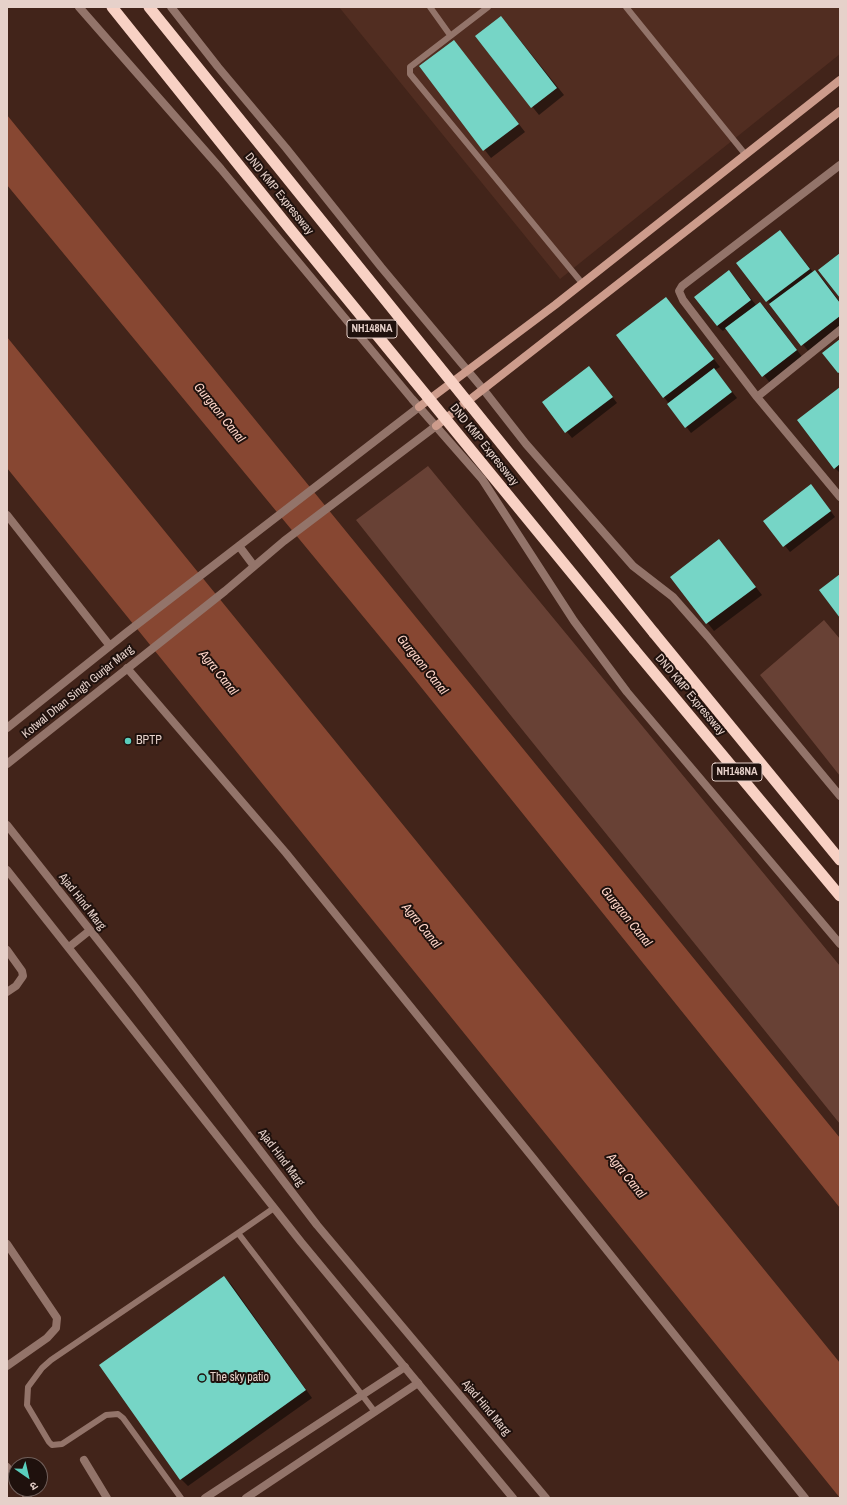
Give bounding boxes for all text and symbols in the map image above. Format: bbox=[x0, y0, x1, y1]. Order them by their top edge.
street label: DND KMP Expressway bbox=[242, 150, 316, 238]
road number: NH148NA bbox=[347, 320, 397, 338]
water label: Gurgaon Canal bbox=[190, 380, 248, 446]
street label: DND KMP Expressway bbox=[447, 401, 521, 489]
water label: Gurgaon Canal bbox=[393, 632, 451, 698]
street label: Kotwal Dhan Singh Gurjar Marg bbox=[19, 643, 137, 741]
water label: Agra Canal bbox=[195, 647, 241, 699]
street label: DND KMP Expressway bbox=[652, 652, 728, 738]
place label: BPTP bbox=[136, 734, 162, 748]
marker: BPTP bbox=[123, 736, 133, 746]
road number: NH148NA bbox=[712, 763, 762, 781]
street label: Ajad Hind Marg bbox=[55, 871, 109, 933]
water label: Gurgaon Canal bbox=[597, 884, 655, 950]
water label: Agra Canal bbox=[398, 900, 444, 952]
street label: Ajad Hind Marg bbox=[255, 1126, 307, 1190]
water label: Agra Canal bbox=[603, 1150, 649, 1202]
place label: The sky patio bbox=[210, 1371, 269, 1385]
marker: The sky patio bbox=[197, 1373, 207, 1383]
street label: Ajad Hind Marg bbox=[459, 1377, 513, 1439]
north arrow bbox=[8, 1457, 48, 1497]
text: उ bbox=[28, 1479, 41, 1494]

